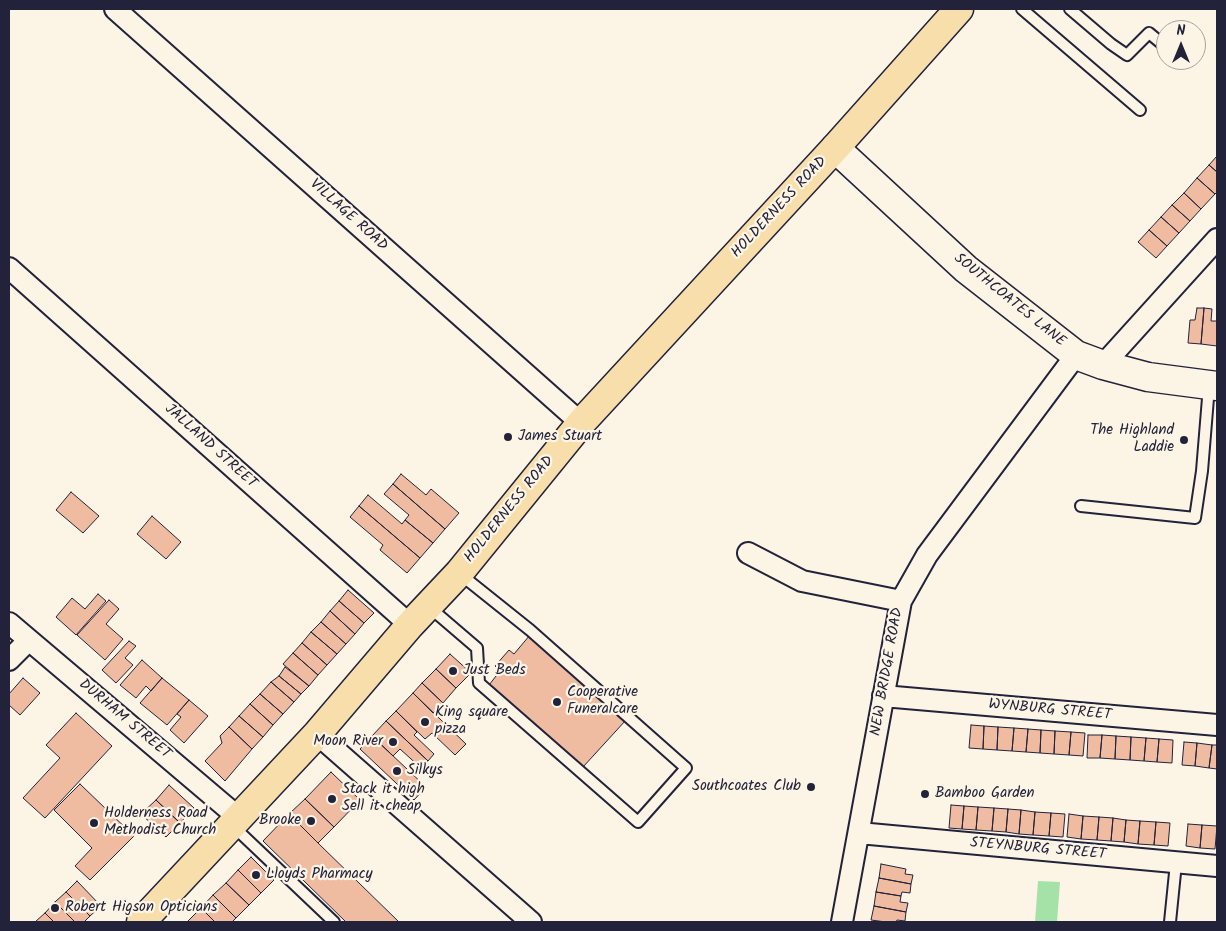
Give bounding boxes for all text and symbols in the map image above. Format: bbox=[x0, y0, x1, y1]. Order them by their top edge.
north arrow bbox=[1156, 20, 1206, 70]
text: N bbox=[1177, 20, 1185, 42]
street label: HOLDERNESS ROAD bbox=[728, 153, 832, 263]
street label: VILLAGE ROAD bbox=[305, 176, 391, 256]
street label: SOUTHCOATES LANE bbox=[950, 250, 1068, 352]
street label: JALLAND STREET bbox=[160, 401, 260, 493]
place label: The Highland Laddie bbox=[1090, 422, 1174, 457]
place label: James Stuart bbox=[518, 428, 602, 446]
marker: James Stuart bbox=[502, 431, 514, 443]
marker: The Highland Laddie bbox=[1178, 434, 1190, 446]
street label: HOLDERNESS ROAD bbox=[461, 453, 559, 567]
street label: NEW BRIDGE ROAD bbox=[868, 606, 908, 738]
place label: Just Beds bbox=[463, 662, 526, 680]
marker: Just Beds bbox=[447, 665, 459, 677]
street label: DURHAM STREET bbox=[74, 676, 174, 764]
place label: Cooperative Funeralcare bbox=[567, 684, 638, 719]
marker: Cooperative Funeralcare bbox=[551, 696, 563, 708]
street label: WYNBURG STREET bbox=[988, 697, 1112, 725]
place label: King square pizza bbox=[435, 704, 508, 739]
marker: King square pizza bbox=[419, 716, 431, 728]
place label: Moon River bbox=[313, 733, 383, 751]
marker: Moon River bbox=[387, 736, 399, 748]
place label: Silkys bbox=[407, 762, 443, 780]
marker: Silkys bbox=[391, 765, 403, 777]
place label: Southcoates Club bbox=[692, 778, 801, 796]
place label: Stack it high Sell it cheap bbox=[342, 781, 425, 816]
marker: Southcoates Club bbox=[805, 781, 817, 793]
place label: Bamboo Garden bbox=[935, 785, 1034, 803]
marker: Bamboo Garden bbox=[919, 788, 931, 800]
marker: Stack it high Sell it cheap bbox=[326, 793, 338, 805]
place label: Holderness Road Methodist Church bbox=[104, 805, 216, 840]
place label: Brooke bbox=[259, 812, 301, 830]
marker: Brooke bbox=[305, 815, 317, 827]
marker: Holderness Road Methodist Church bbox=[88, 817, 100, 829]
street label: STEYNBURG STREET bbox=[969, 835, 1107, 865]
place label: Lloyds Pharmacy bbox=[266, 866, 372, 884]
marker: Lloyds Pharmacy bbox=[250, 869, 262, 881]
place label: Robert Higson Opticians bbox=[65, 899, 217, 917]
marker: Robert Higson Opticians bbox=[49, 902, 61, 914]

